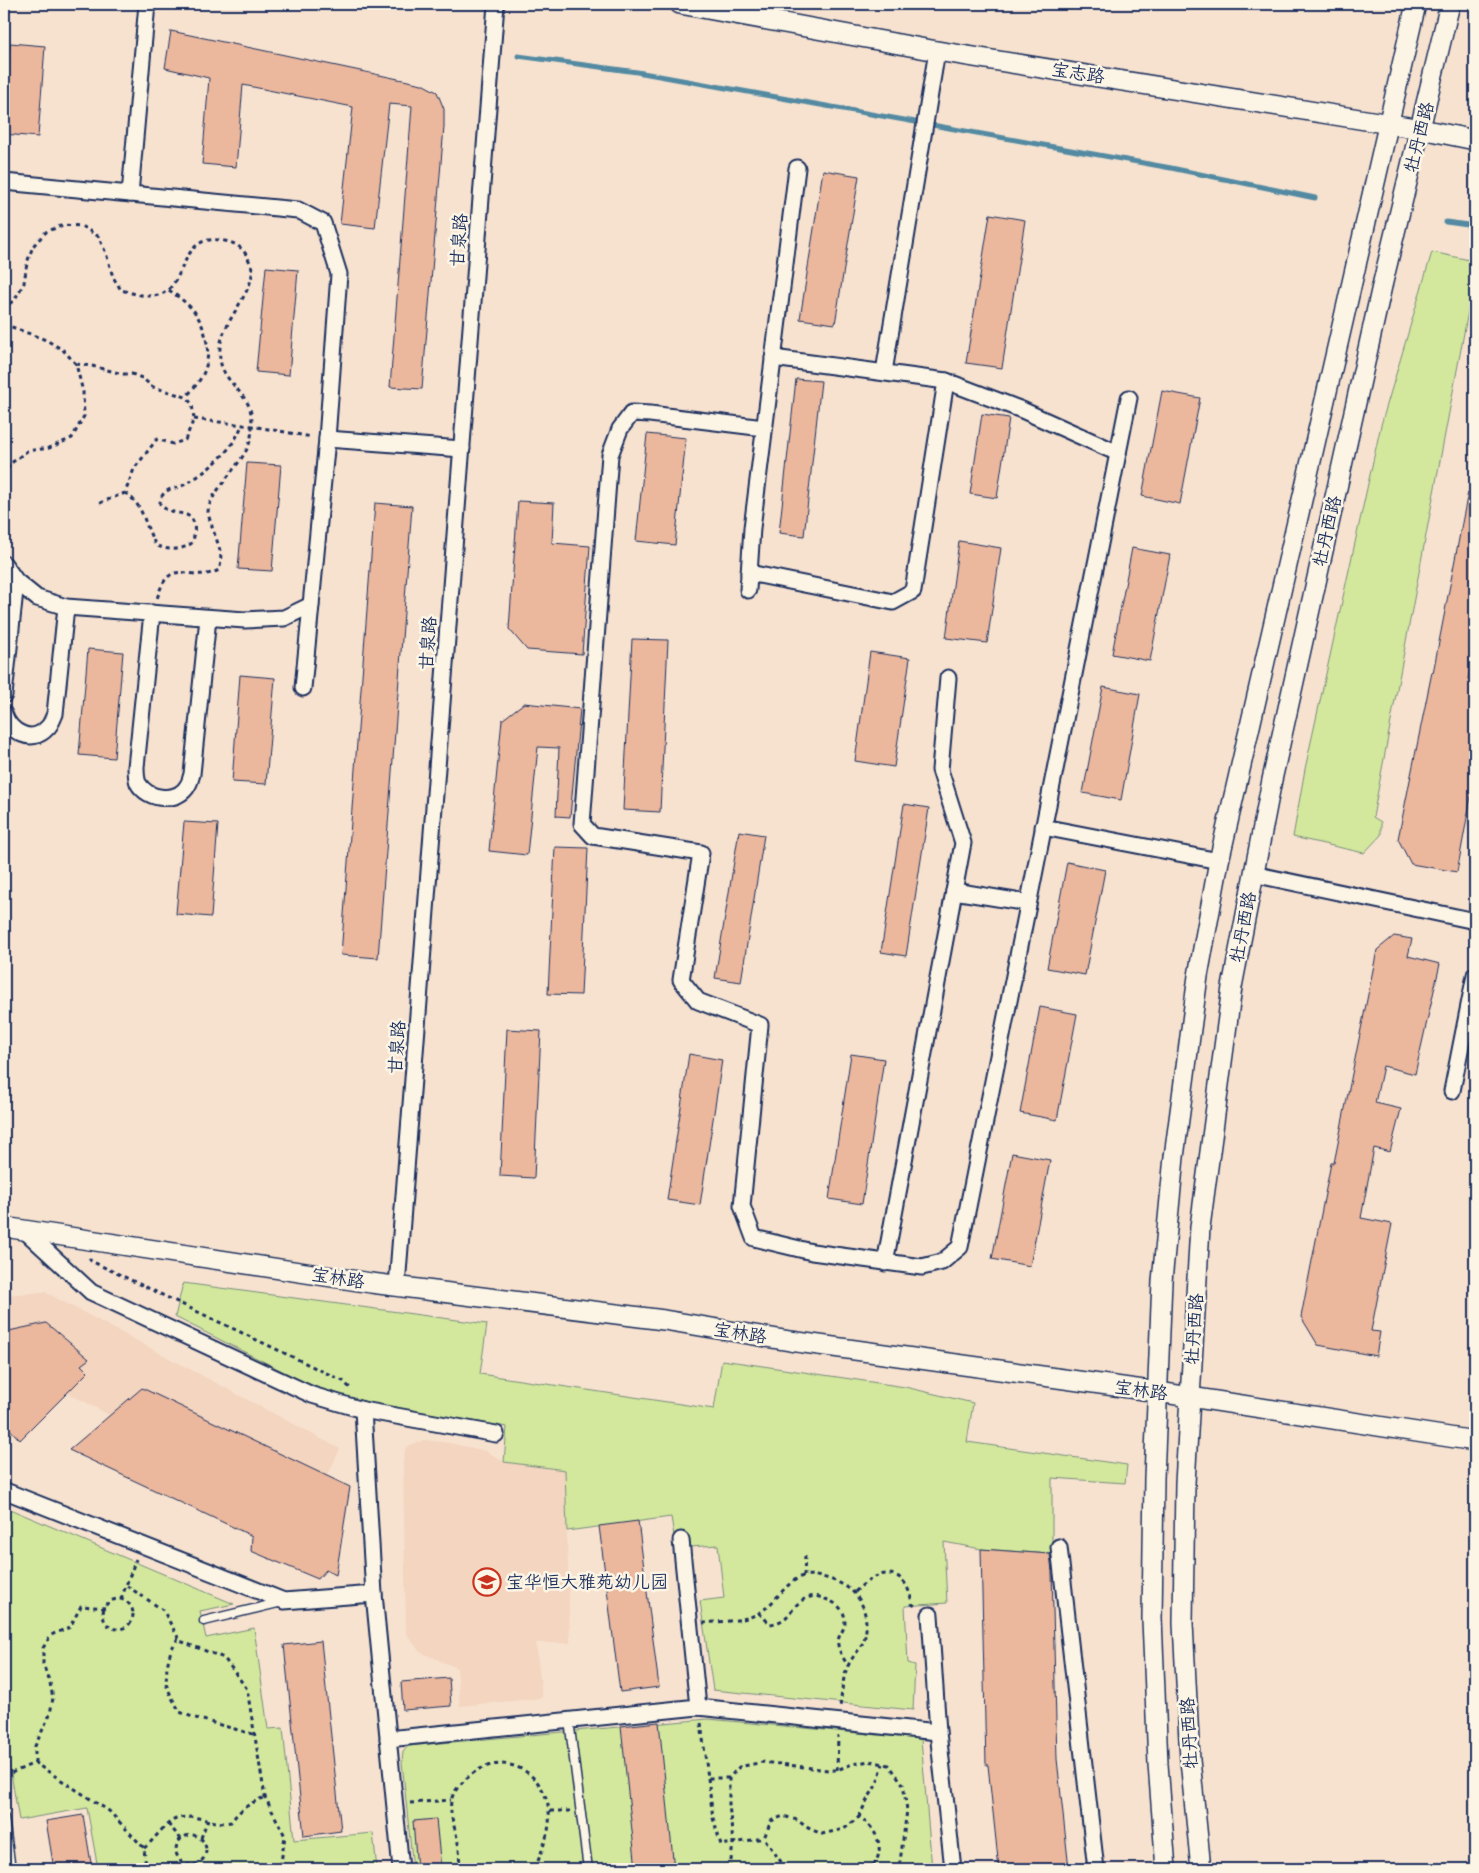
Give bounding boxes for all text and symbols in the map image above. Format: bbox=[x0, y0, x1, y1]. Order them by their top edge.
street label: 宝志路 bbox=[1050, 59, 1106, 88]
street label: 牡丹西路 bbox=[1401, 100, 1438, 175]
street label: 甘泉路 bbox=[447, 212, 472, 268]
street label: 牡丹西路 bbox=[1309, 494, 1346, 569]
street label: 甘泉路 bbox=[416, 615, 441, 671]
street label: 牡丹西路 bbox=[1226, 890, 1261, 964]
street label: 甘泉路 bbox=[385, 1019, 410, 1075]
street label: 宝林路 bbox=[310, 1264, 366, 1293]
street label: 牡丹西路 bbox=[1182, 1292, 1207, 1366]
street label: 宝林路 bbox=[712, 1319, 768, 1348]
street label: 宝林路 bbox=[1113, 1376, 1169, 1405]
school or university icon: 宝华恒大雅苑幼儿园 bbox=[472, 1567, 502, 1597]
place label: 宝华恒大雅苑幼儿园 bbox=[506, 1572, 668, 1593]
street label: 牡丹西路 bbox=[1177, 1696, 1202, 1769]

